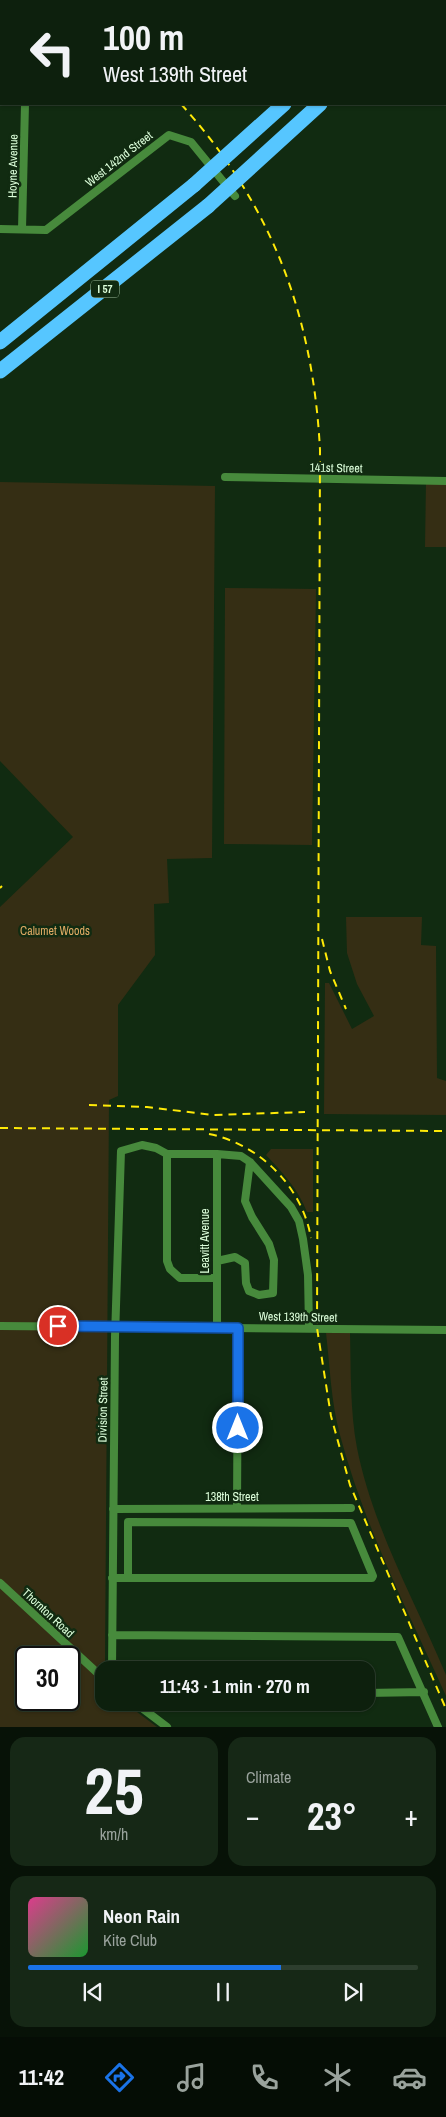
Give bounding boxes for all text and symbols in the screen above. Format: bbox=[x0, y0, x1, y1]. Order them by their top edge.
text: 100 m bbox=[103, 14, 184, 61]
icon: left bbox=[20, 20, 85, 85]
text: West 139th Street bbox=[103, 59, 247, 89]
street label: West 142nd Street bbox=[82, 127, 156, 190]
street label: Hoyne Avenue bbox=[4, 134, 22, 198]
road number: I 57 bbox=[91, 280, 119, 298]
street label: 141st Street bbox=[309, 460, 363, 476]
park label: Calumet Woods bbox=[20, 923, 90, 939]
street label: Leavitt Avenue bbox=[197, 1209, 213, 1273]
pin bbox=[37, 1305, 79, 1347]
street label: West 139th Street bbox=[259, 1308, 338, 1326]
icon: arrive bbox=[44, 1312, 72, 1340]
street label: Division Street bbox=[94, 1377, 112, 1443]
position arrow bbox=[211, 1401, 263, 1453]
street label: 138th Street bbox=[205, 1489, 259, 1505]
street label: Thornton Road bbox=[19, 1585, 77, 1641]
speed limit sign: 30 bbox=[15, 1646, 80, 1711]
text: 11:43 · 1 min · 270 m bbox=[160, 1673, 310, 1699]
text: 25 bbox=[84, 1747, 144, 1834]
text: Climate bbox=[246, 1766, 291, 1788]
text: 23° bbox=[307, 1791, 357, 1842]
text: − bbox=[246, 1797, 259, 1835]
text: + bbox=[405, 1797, 418, 1835]
text: km/h bbox=[100, 1823, 128, 1845]
text: Neon Rain bbox=[103, 1903, 180, 1929]
text: Kite Club bbox=[103, 1929, 157, 1951]
icon: previous bbox=[79, 1978, 107, 2006]
icon: pause bbox=[209, 1978, 237, 2006]
icon: next bbox=[339, 1978, 367, 2006]
icon: directions bbox=[102, 2060, 137, 2095]
icon: music bbox=[174, 2060, 209, 2095]
icon: phone bbox=[247, 2060, 282, 2095]
icon: climate bbox=[320, 2060, 355, 2095]
icon: car bbox=[392, 2060, 427, 2095]
text: 11:42 bbox=[19, 2062, 64, 2092]

